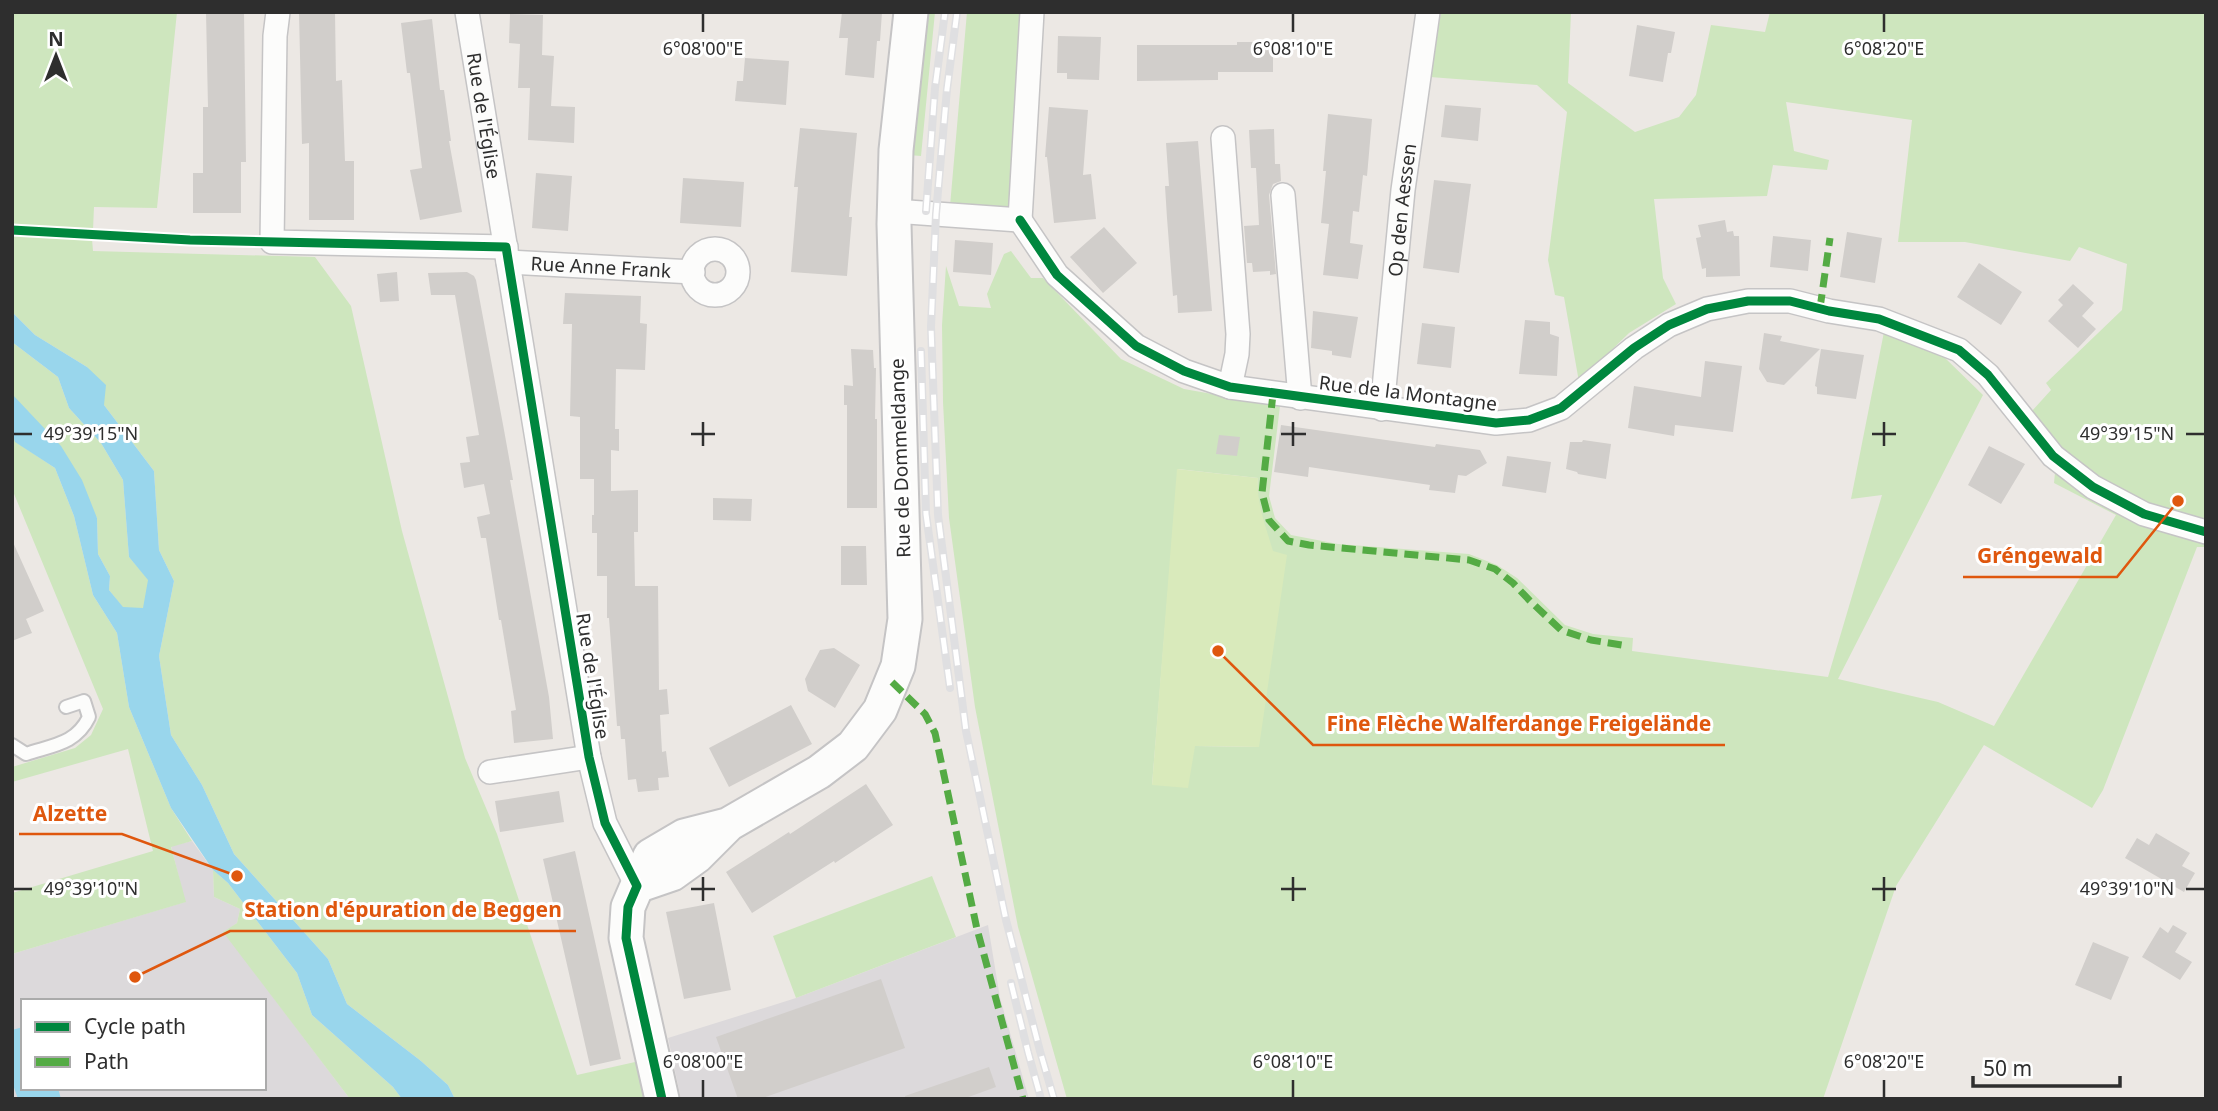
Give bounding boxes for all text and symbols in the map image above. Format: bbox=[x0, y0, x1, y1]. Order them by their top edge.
north arrow bbox=[21, 21, 91, 91]
text: N bbox=[48, 26, 64, 52]
text: 6°08'00"E bbox=[663, 36, 743, 60]
text: 6°08'10"E bbox=[1253, 36, 1333, 60]
text: 6°08'20"E bbox=[1844, 36, 1924, 60]
street label: Rue de l'Église bbox=[461, 51, 507, 181]
street label: Op den Aessen bbox=[1382, 142, 1422, 278]
street label: Rue Anne Frank bbox=[530, 250, 672, 284]
street label: Rue de Dommeldange bbox=[884, 358, 916, 558]
street label: Rue de la Montagne bbox=[1317, 369, 1499, 417]
text: 49°39'15"N bbox=[44, 421, 138, 445]
text: 49°39'15"N bbox=[2080, 421, 2174, 445]
callout: Gréngewald bbox=[1963, 535, 2117, 577]
text: Gréngewald bbox=[1977, 541, 2103, 569]
street label: Rue de l'Église bbox=[570, 611, 616, 741]
callout: Fine Flèche Walferdange Freigelände bbox=[1313, 703, 1725, 745]
text: Fine Flèche Walferdange Freigelände bbox=[1327, 709, 1711, 737]
callout: Alzette bbox=[19, 792, 122, 834]
text: Alzette bbox=[33, 799, 107, 827]
text: 49°39'10"N bbox=[44, 876, 138, 900]
text: 49°39'10"N bbox=[2080, 876, 2174, 900]
callout: Station d'épuration de Beggen bbox=[230, 889, 576, 931]
text: Station d'épuration de Beggen bbox=[244, 895, 562, 923]
legend bbox=[21, 999, 266, 1090]
text: Cycle path bbox=[84, 1012, 186, 1040]
scale bar bbox=[1973, 1044, 2120, 1088]
text: Path bbox=[84, 1047, 129, 1075]
text: 6°08'00"E bbox=[663, 1049, 743, 1073]
text: 6°08'10"E bbox=[1253, 1049, 1333, 1073]
text: 6°08'20"E bbox=[1844, 1049, 1924, 1073]
text: 50 m bbox=[1983, 1054, 2032, 1082]

